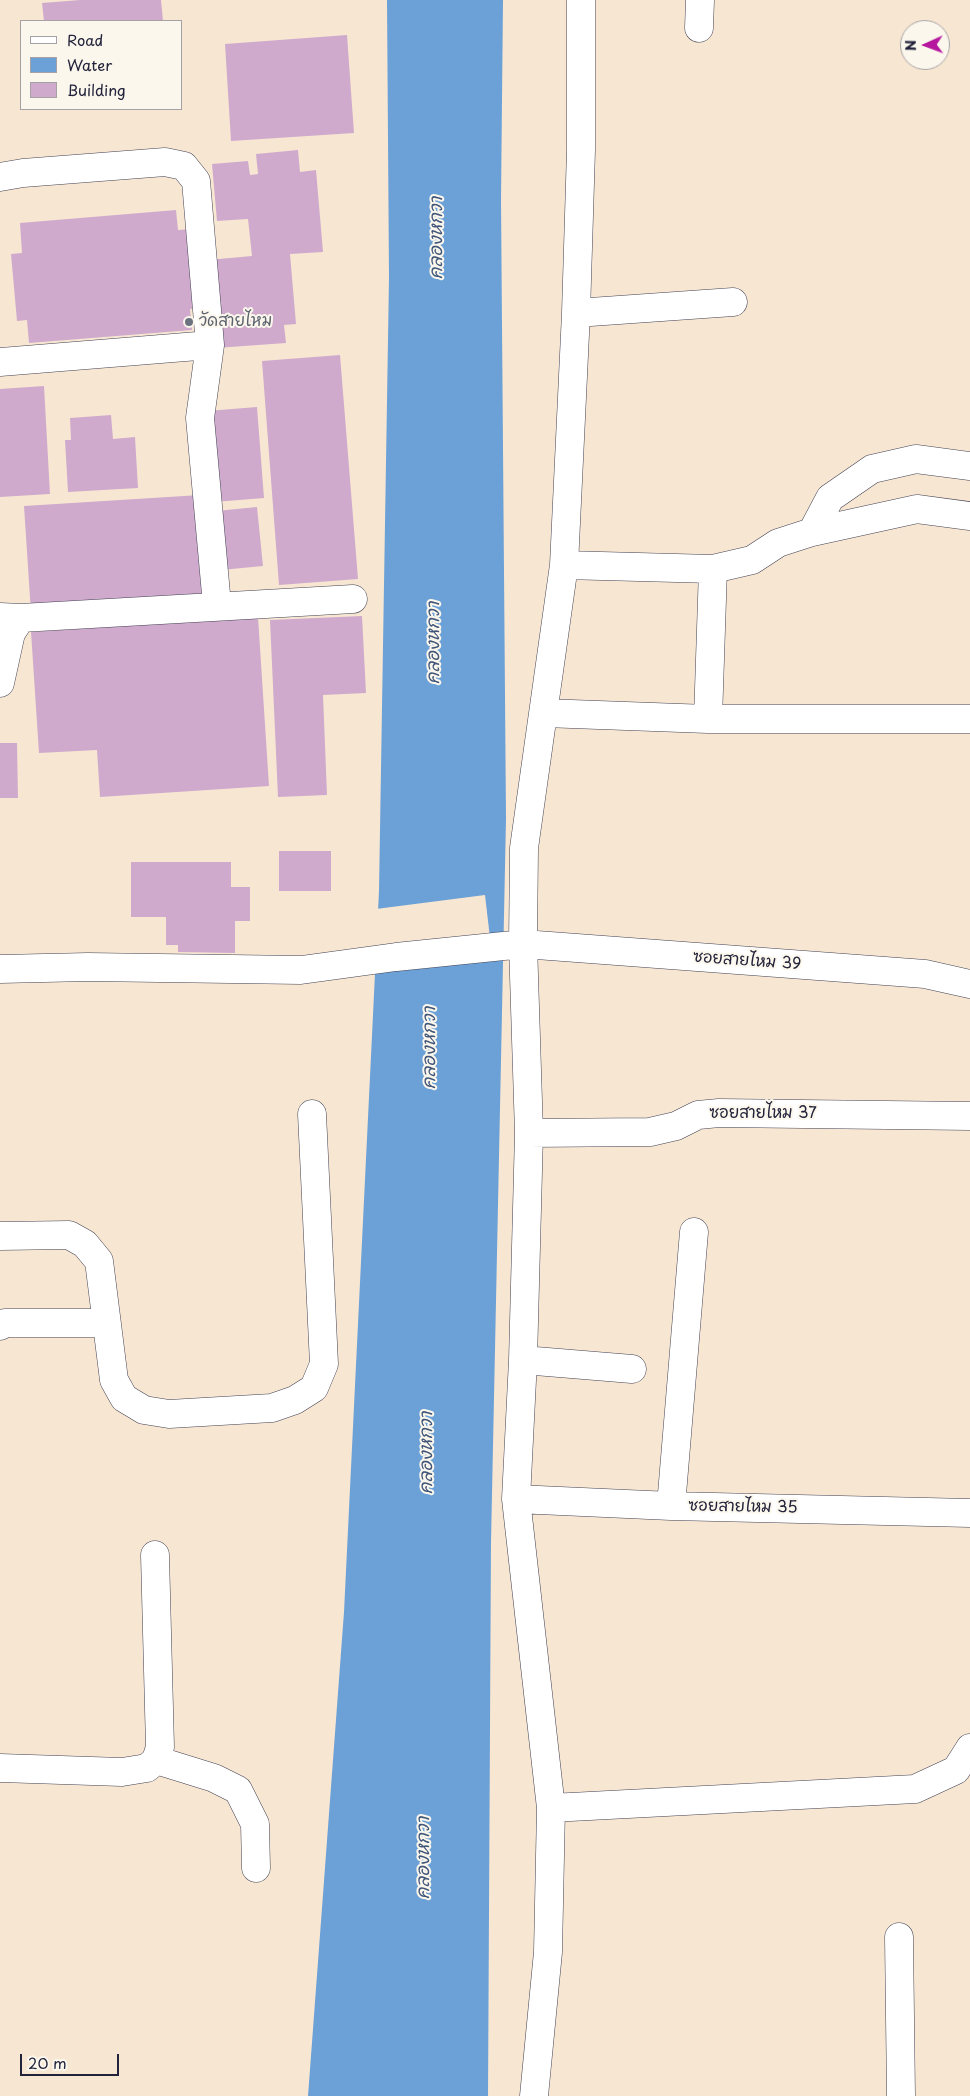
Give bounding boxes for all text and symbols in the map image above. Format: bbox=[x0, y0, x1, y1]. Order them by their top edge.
legend bbox=[20, 20, 182, 110]
north arrow bbox=[900, 20, 950, 70]
text: Road bbox=[67, 28, 103, 51]
text: N bbox=[900, 40, 921, 51]
text: Water bbox=[67, 53, 112, 76]
text: Building bbox=[67, 78, 126, 101]
water label: คลองหกวา bbox=[426, 197, 448, 279]
place label: วัดสายไหม bbox=[199, 312, 272, 332]
marker: วัดสายไหม bbox=[183, 316, 195, 328]
water label: คลองหกวา bbox=[423, 602, 445, 684]
street label: ซอยสายไหม 39 bbox=[692, 948, 802, 974]
water label: คลองหกวา bbox=[419, 1007, 441, 1089]
street label: ซอยสายไหม 37 bbox=[709, 1104, 817, 1124]
water label: คลองหกวา bbox=[416, 1412, 438, 1494]
street label: ซอยสายไหม 35 bbox=[688, 1496, 798, 1518]
water label: คลองหกวา bbox=[413, 1817, 435, 1899]
scale bar bbox=[22, 2044, 121, 2076]
text: 20 m bbox=[28, 2051, 67, 2074]

